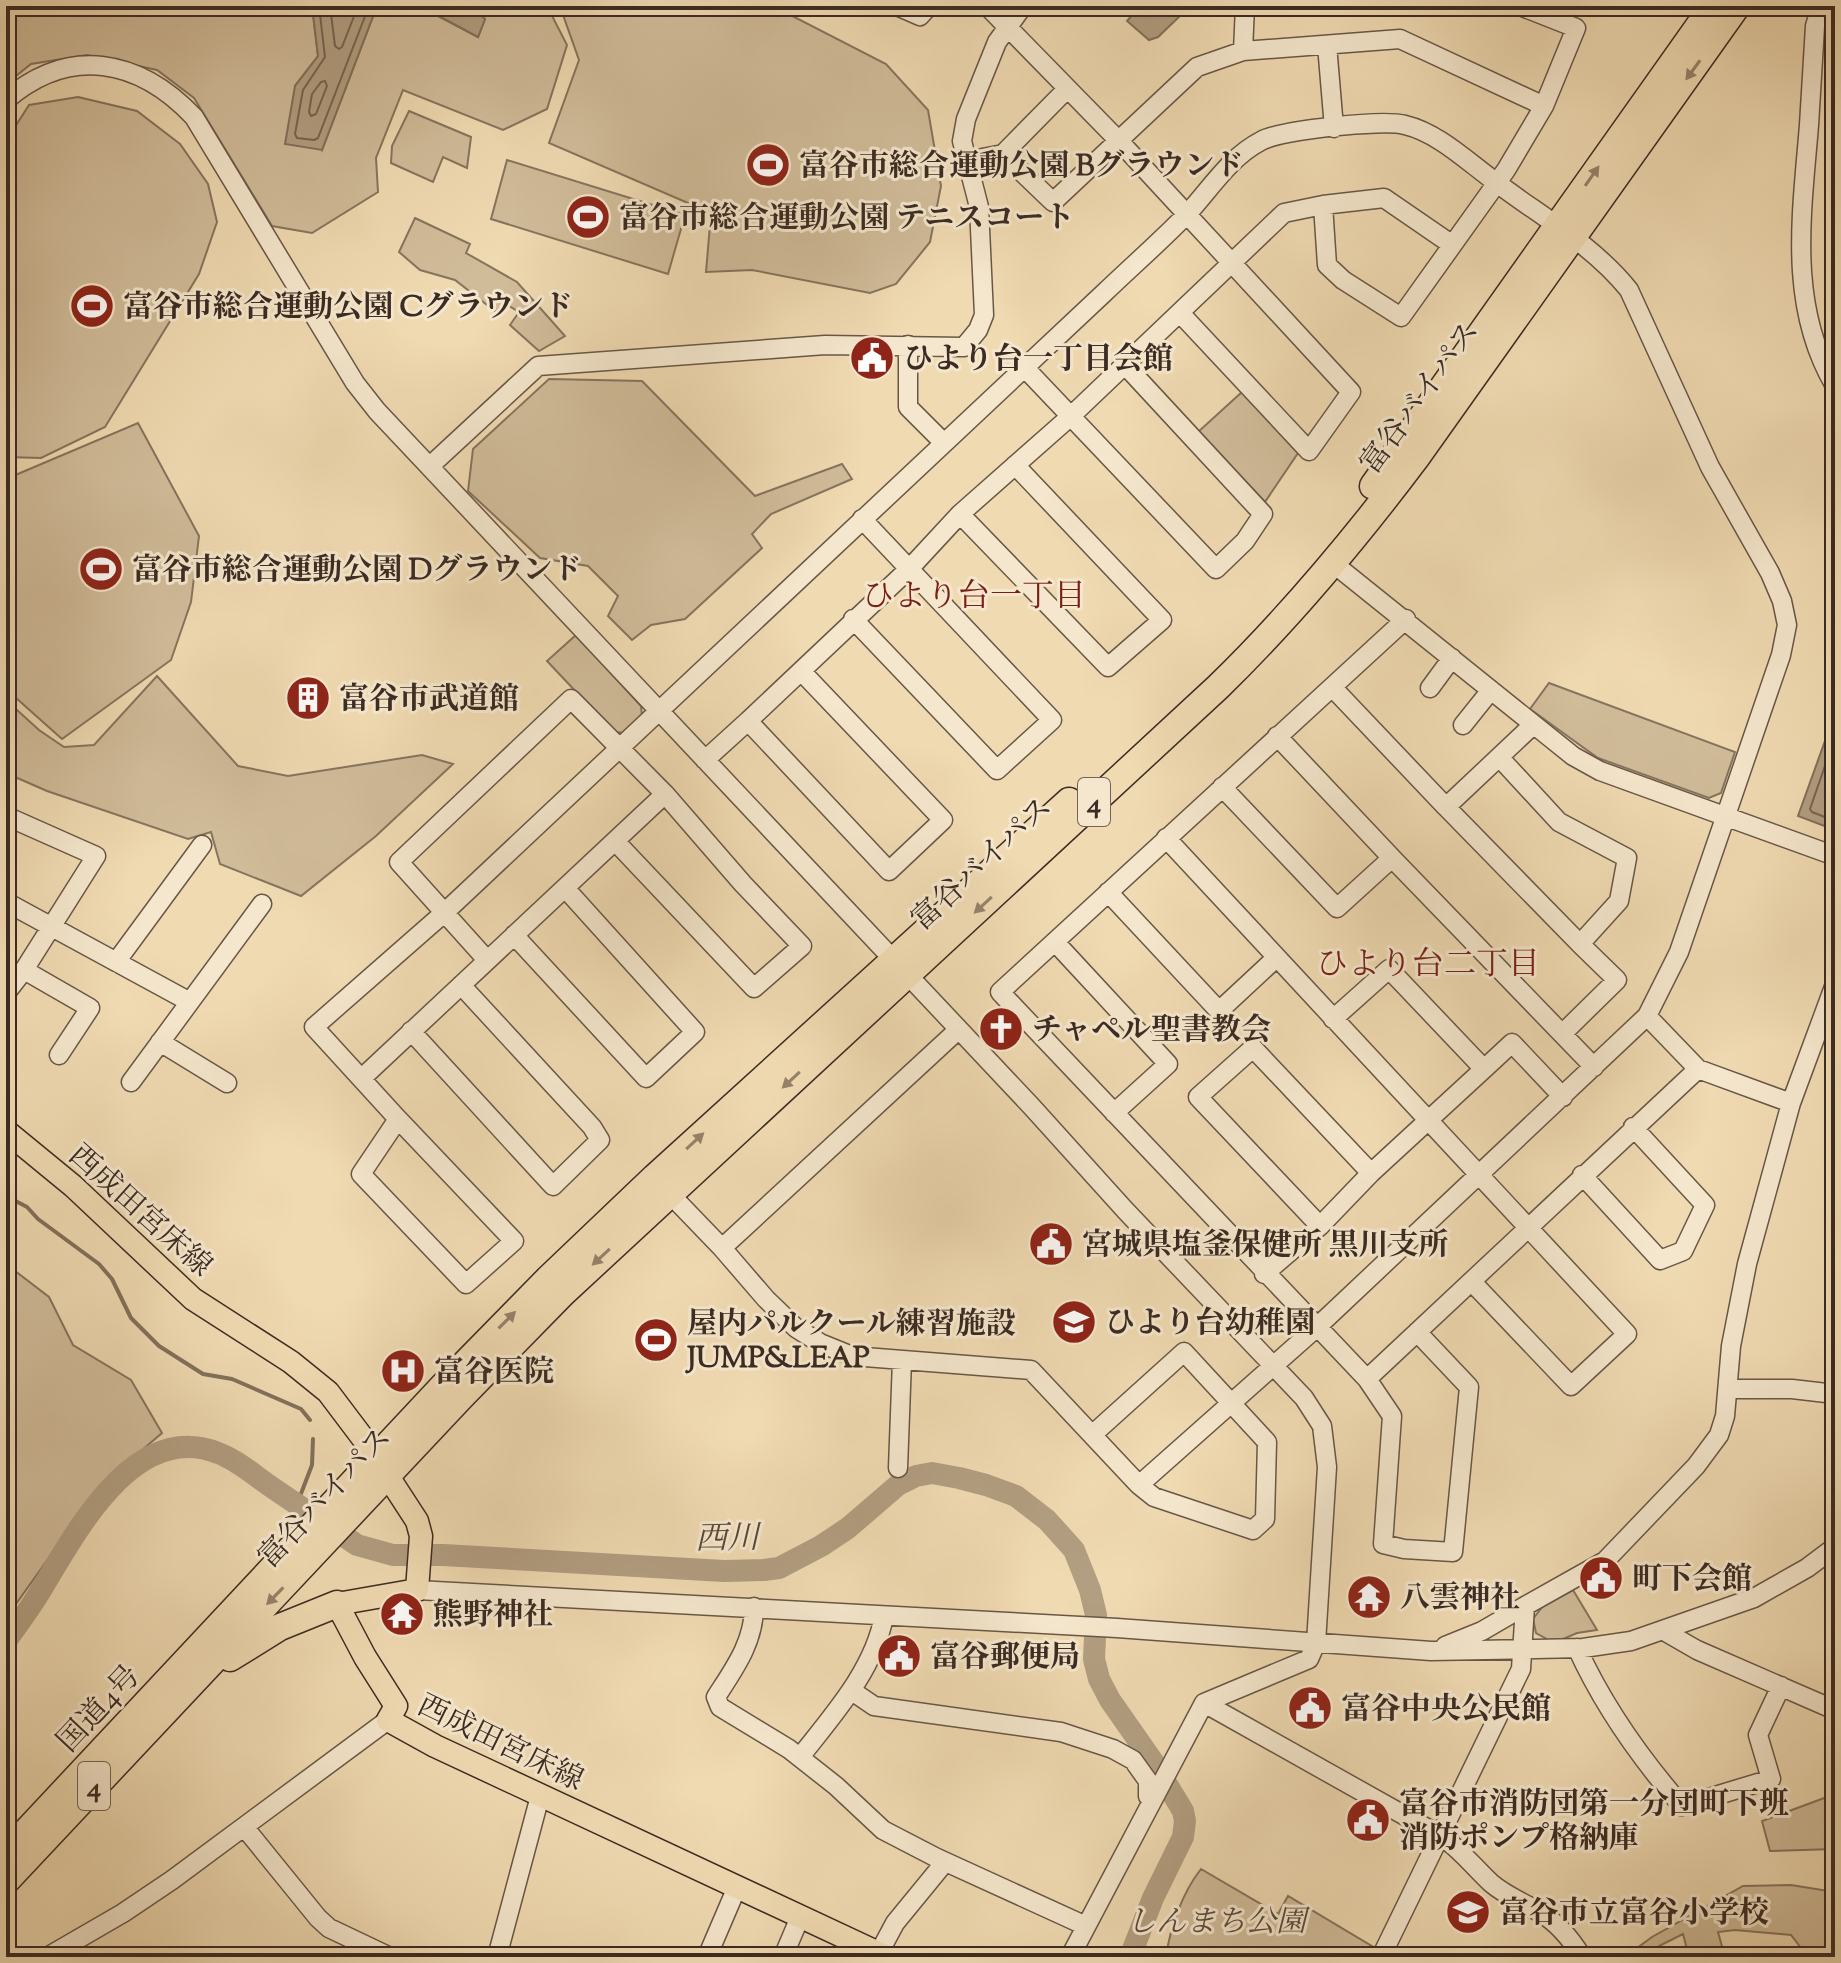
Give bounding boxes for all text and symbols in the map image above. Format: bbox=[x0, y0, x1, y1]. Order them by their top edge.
one-way arrow bbox=[1685, 60, 1701, 80]
sports icon: 富谷市総合運動公園 Bグラウンド bbox=[744, 141, 792, 189]
place label: 富谷市総合運動公園 Bグラウンド bbox=[799, 146, 1244, 189]
one-way arrow bbox=[1584, 165, 1600, 187]
sports icon: 富谷市総合運動公園 テニスコート bbox=[564, 193, 612, 241]
place label: 富谷市総合運動公園 テニスコート bbox=[619, 198, 1074, 241]
sports icon: 富谷市総合運動公園 Cグラウンド bbox=[68, 282, 116, 330]
place label: 富谷市総合運動公園 Cグラウンド bbox=[123, 287, 574, 330]
street label: 富谷バイパス bbox=[1351, 313, 1491, 484]
public building icon: ひより台一丁目会館 bbox=[848, 334, 896, 382]
place label: ひより台一丁目会館 bbox=[903, 339, 1173, 382]
sports icon: 富谷市総合運動公園 Dグラウンド bbox=[77, 545, 125, 593]
place label: 富谷市総合運動公園 Dグラウンド bbox=[132, 550, 582, 593]
district label: ひより台一丁目 bbox=[862, 575, 1086, 621]
building icon: 富谷市武道館 bbox=[284, 674, 332, 722]
place label: 富谷市武道館 bbox=[339, 679, 519, 722]
road number: 4 bbox=[1078, 778, 1110, 826]
street label: 富谷バイパス bbox=[902, 788, 1063, 942]
one-way arrow bbox=[974, 895, 993, 913]
district label: ひより台二丁目 bbox=[1316, 943, 1540, 989]
church icon: チャペル聖書教会 bbox=[977, 1005, 1025, 1053]
place label: チャペル聖書教会 bbox=[1032, 1010, 1271, 1053]
one-way arrow bbox=[782, 1071, 801, 1089]
one-way arrow bbox=[685, 1132, 704, 1150]
street label: 西成田宮床線 bbox=[58, 1136, 221, 1288]
public building icon: 宮城県塩釜保健所 黒川支所 bbox=[1027, 1220, 1075, 1268]
place label: 宮城県塩釜保健所 黒川支所 bbox=[1082, 1225, 1448, 1268]
one-way arrow bbox=[592, 1248, 611, 1266]
school or university icon: ひより台幼稚園 bbox=[1050, 1298, 1098, 1346]
place label: ひより台幼稚園 bbox=[1105, 1303, 1315, 1346]
place label: 屋内パルクール練習施設 JUMP&LEAP bbox=[685, 1304, 1016, 1381]
one-way arrow bbox=[497, 1311, 516, 1330]
sports icon: 屋内パルクール練習施設 JUMP&LEAP bbox=[632, 1316, 680, 1364]
hospital icon: 富谷医院 bbox=[379, 1347, 427, 1395]
place label: 富谷医院 bbox=[434, 1352, 554, 1395]
street label: 富谷バイパス bbox=[249, 1418, 403, 1579]
water label: 西川 bbox=[695, 1516, 762, 1564]
public building icon: 町下会館 bbox=[1577, 1554, 1625, 1602]
place label: 町下会館 bbox=[1632, 1559, 1752, 1602]
temple icon: 八雲神社 bbox=[1345, 1573, 1393, 1621]
place label: 八雲神社 bbox=[1400, 1578, 1520, 1621]
one-way arrow bbox=[266, 1586, 284, 1605]
temple icon: 熊野神社 bbox=[378, 1590, 426, 1638]
place label: 熊野神社 bbox=[433, 1595, 553, 1638]
public building icon: 富谷郵便局 bbox=[875, 1632, 923, 1680]
place label: 富谷郵便局 bbox=[930, 1637, 1080, 1680]
street label: 国道4号 bbox=[48, 1657, 151, 1763]
public building icon: 富谷中央公民館 bbox=[1286, 1684, 1334, 1732]
street label: 西成田宮床線 bbox=[410, 1685, 590, 1803]
place label: 富谷中央公民館 bbox=[1341, 1689, 1551, 1732]
road number: 4 bbox=[78, 1762, 110, 1810]
place label: 富谷市消防団第一分団町下班 消防ポンプ格納庫 bbox=[1399, 1784, 1789, 1861]
public building icon: 富谷市消防団第一分団町下班 消防ポンプ格納庫 bbox=[1344, 1796, 1392, 1844]
school or university icon: 富谷市立富谷小学校 bbox=[1444, 1888, 1492, 1936]
place label: 富谷市立富谷小学校 bbox=[1499, 1893, 1769, 1936]
park label: しんまち公園 bbox=[1126, 1902, 1311, 1945]

